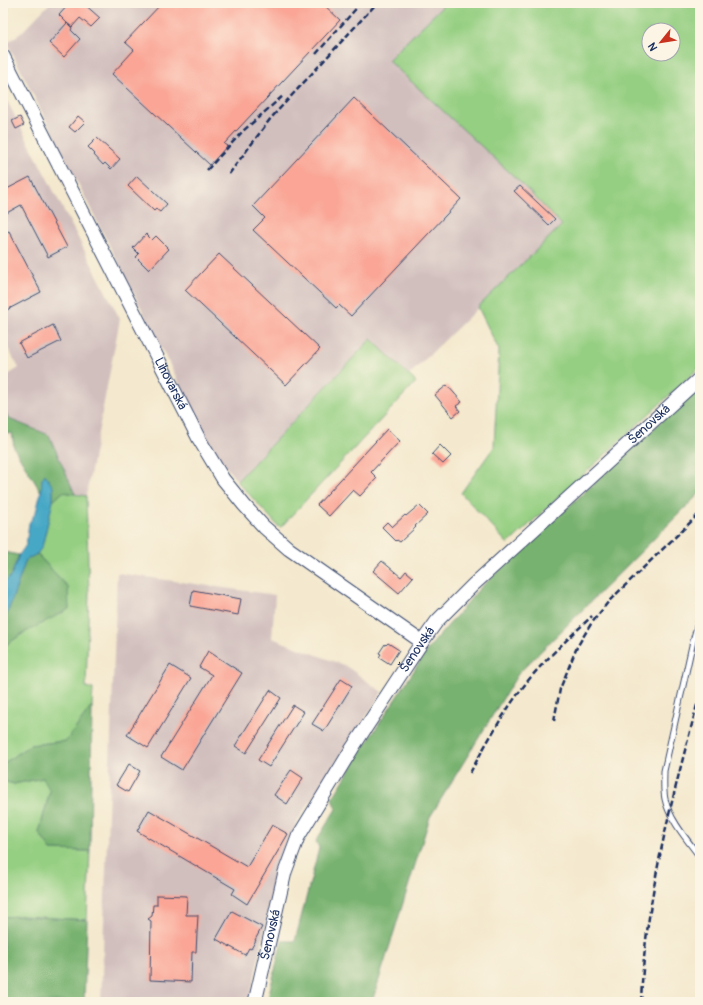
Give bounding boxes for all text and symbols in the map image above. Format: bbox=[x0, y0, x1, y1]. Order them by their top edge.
north arrow bbox=[641, 22, 681, 62]
text: N bbox=[645, 40, 660, 53]
street label: Lihovarská bbox=[151, 355, 191, 412]
street label: Šenovská bbox=[625, 401, 674, 448]
street label: Šenovská bbox=[396, 624, 438, 675]
street label: Šenovská bbox=[257, 908, 284, 962]

